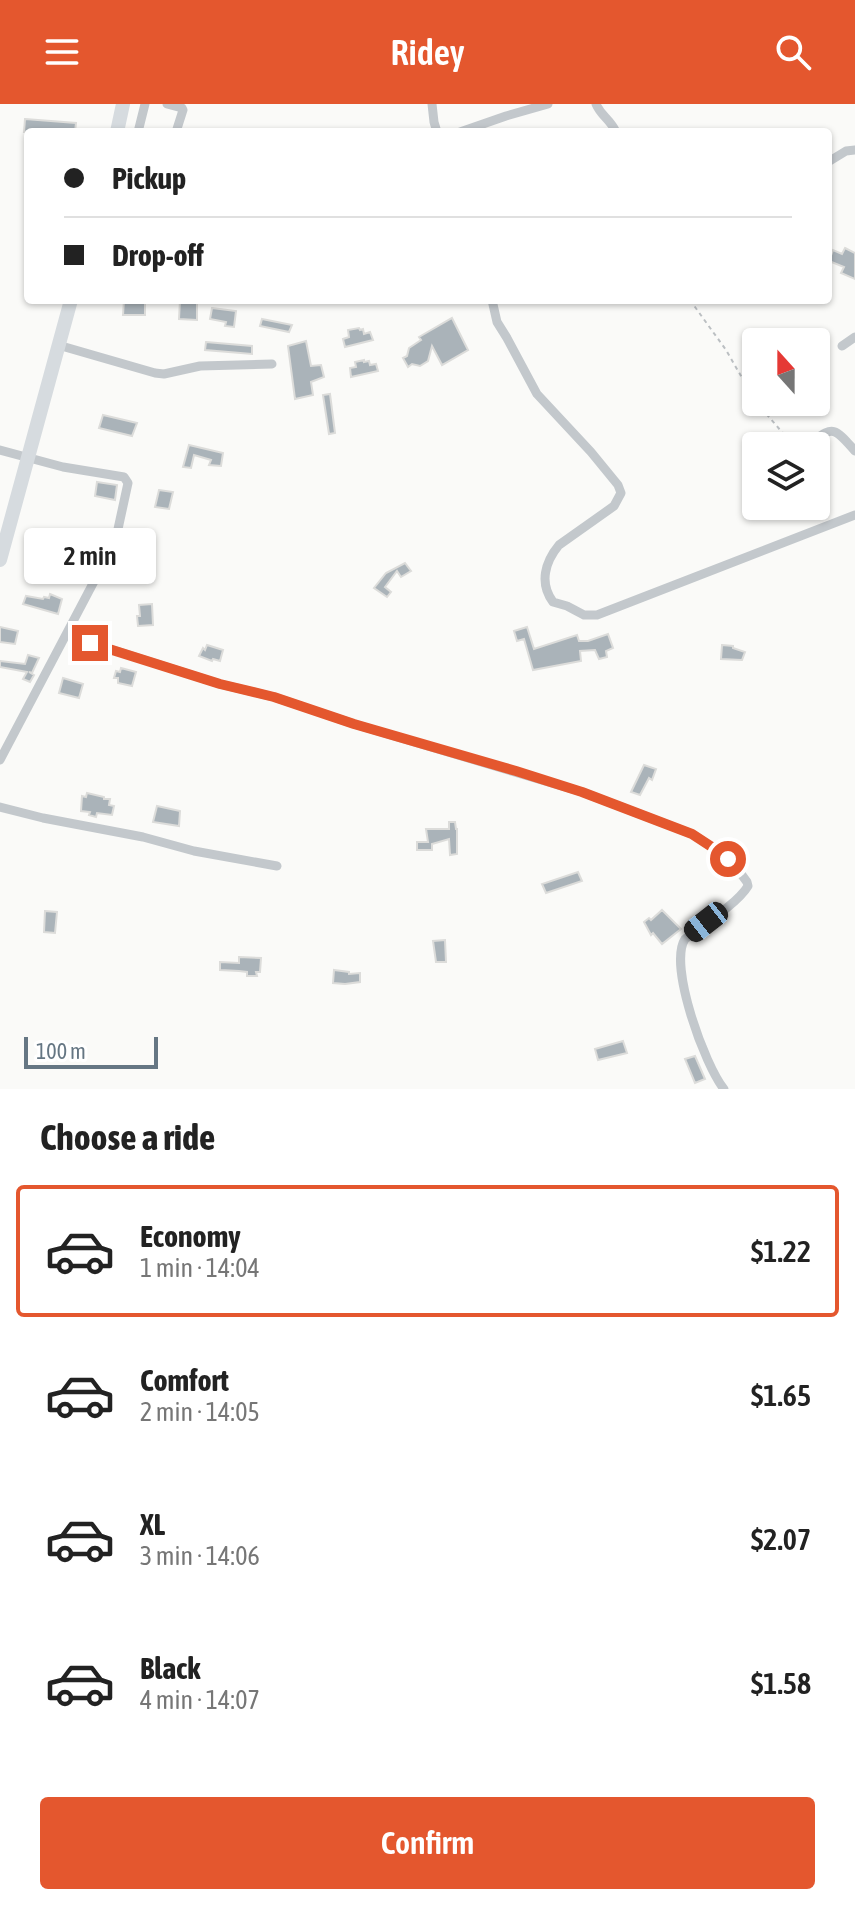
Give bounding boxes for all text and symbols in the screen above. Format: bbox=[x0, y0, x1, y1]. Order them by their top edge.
icon: menu bbox=[40, 30, 84, 74]
icon: search bbox=[771, 30, 815, 74]
text: Ridey bbox=[390, 31, 465, 73]
text: Pickup bbox=[112, 161, 186, 195]
text: Drop-off bbox=[112, 238, 204, 272]
north arrow bbox=[742, 328, 830, 416]
map controls bbox=[742, 328, 830, 520]
button: layers bbox=[742, 432, 830, 520]
callout: 2 min bbox=[24, 527, 156, 583]
text: 2 min bbox=[63, 541, 117, 571]
route end bbox=[72, 625, 108, 661]
route start bbox=[710, 841, 746, 877]
car bbox=[680, 898, 732, 946]
scale bar bbox=[24, 1033, 158, 1069]
text: 100 m bbox=[36, 1038, 86, 1064]
text: Choose a ride bbox=[40, 1116, 215, 1158]
icon: car bbox=[44, 1215, 116, 1287]
text: Economy bbox=[140, 1219, 241, 1253]
text: $1.22 bbox=[751, 1234, 811, 1268]
text: 1 min · 14:04 bbox=[140, 1253, 260, 1283]
icon: car bbox=[44, 1359, 116, 1431]
text: Comfort bbox=[140, 1363, 229, 1397]
text: $1.65 bbox=[751, 1378, 811, 1412]
text: 2 min · 14:05 bbox=[140, 1397, 260, 1427]
icon: car bbox=[44, 1503, 116, 1575]
text: XL bbox=[140, 1507, 165, 1541]
text: $2.07 bbox=[751, 1522, 811, 1556]
text: 3 min · 14:06 bbox=[140, 1541, 260, 1571]
icon: car bbox=[44, 1647, 116, 1719]
text: Black bbox=[140, 1651, 200, 1685]
text: $1.58 bbox=[751, 1666, 811, 1700]
text: 4 min · 14:07 bbox=[140, 1685, 260, 1715]
button: Confirm bbox=[40, 1797, 815, 1889]

